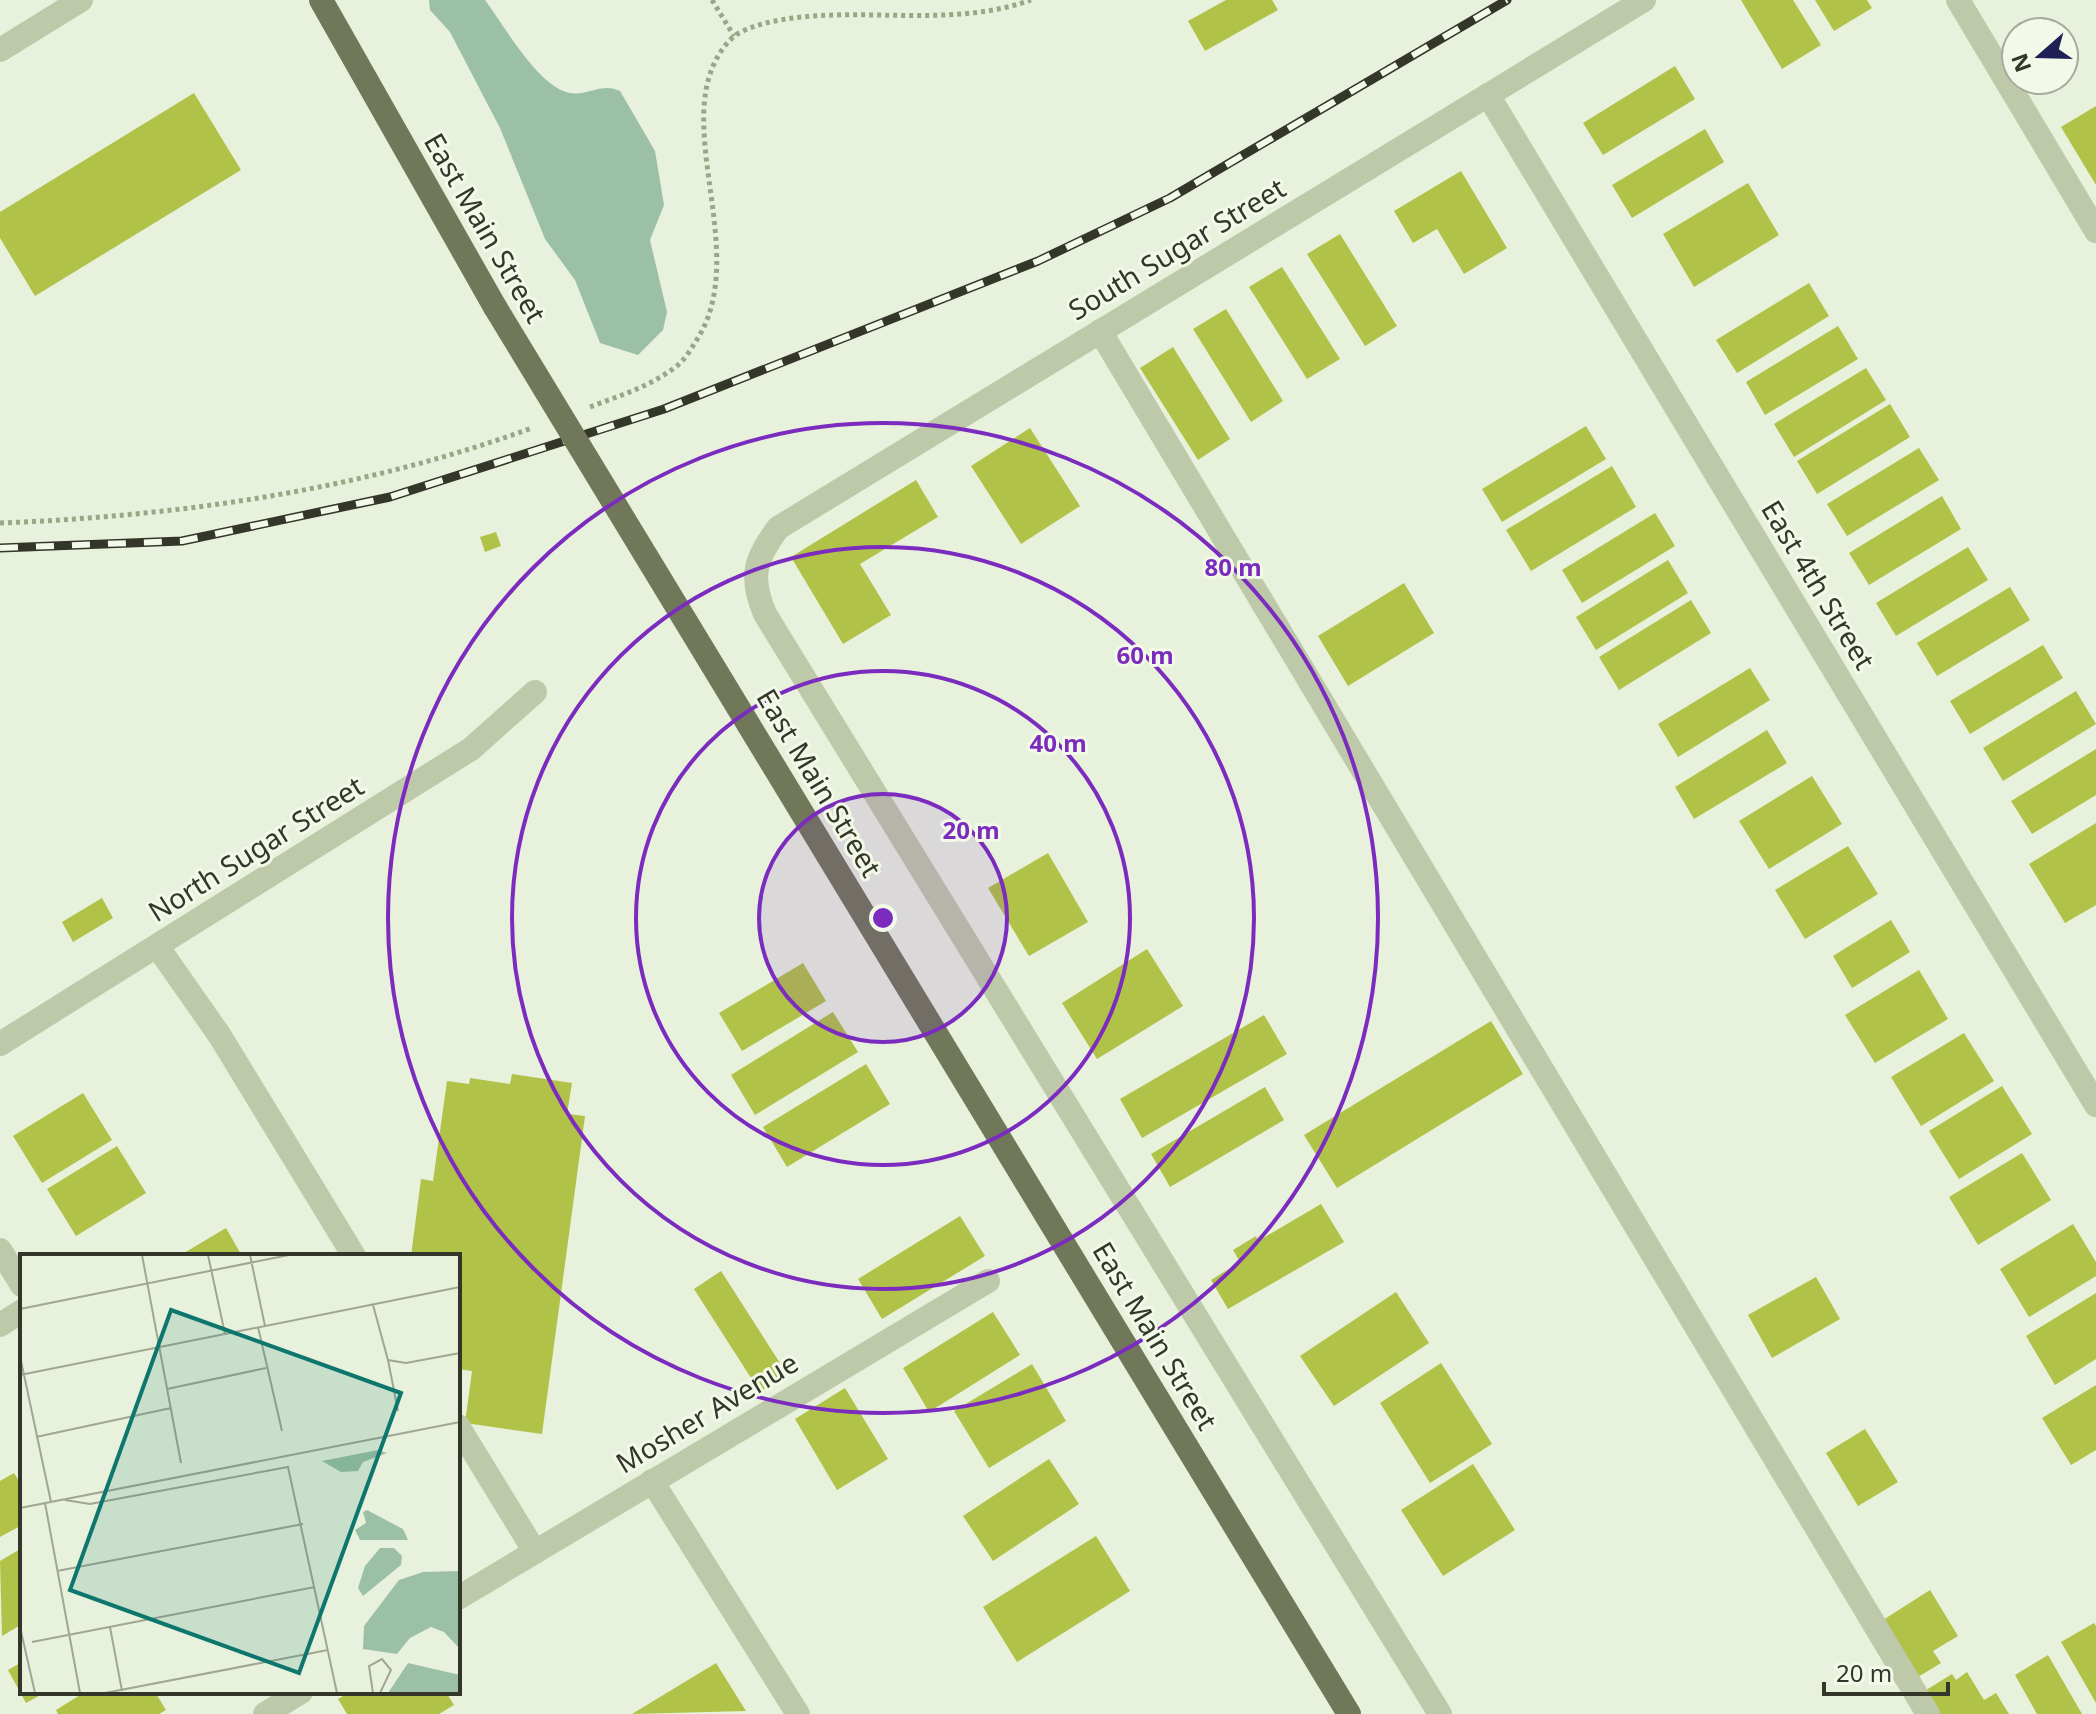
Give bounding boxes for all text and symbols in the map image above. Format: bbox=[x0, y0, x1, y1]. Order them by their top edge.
north arrow bbox=[2000, 16, 2080, 96]
text: N bbox=[2003, 50, 2037, 77]
street label: East Main Street bbox=[416, 126, 556, 329]
street label: South Sugar Street bbox=[1061, 168, 1292, 328]
street label: East 4th Street bbox=[1753, 493, 1884, 676]
text: 80 m bbox=[1204, 550, 1262, 583]
text: 60 m bbox=[1116, 638, 1174, 671]
street label: East Main Street bbox=[749, 681, 891, 884]
text: 40 m bbox=[1029, 726, 1087, 759]
street label: North Sugar Street bbox=[141, 767, 370, 930]
text: 20 m bbox=[942, 813, 1000, 846]
centre of rings bbox=[869, 904, 897, 932]
street label: East Main Street bbox=[1085, 1234, 1227, 1437]
inset map bbox=[20, 1254, 460, 1694]
street label: Mosher Avenue bbox=[608, 1343, 805, 1481]
scale bar bbox=[1824, 1646, 1948, 1696]
text: 20 m bbox=[1836, 1656, 1892, 1689]

